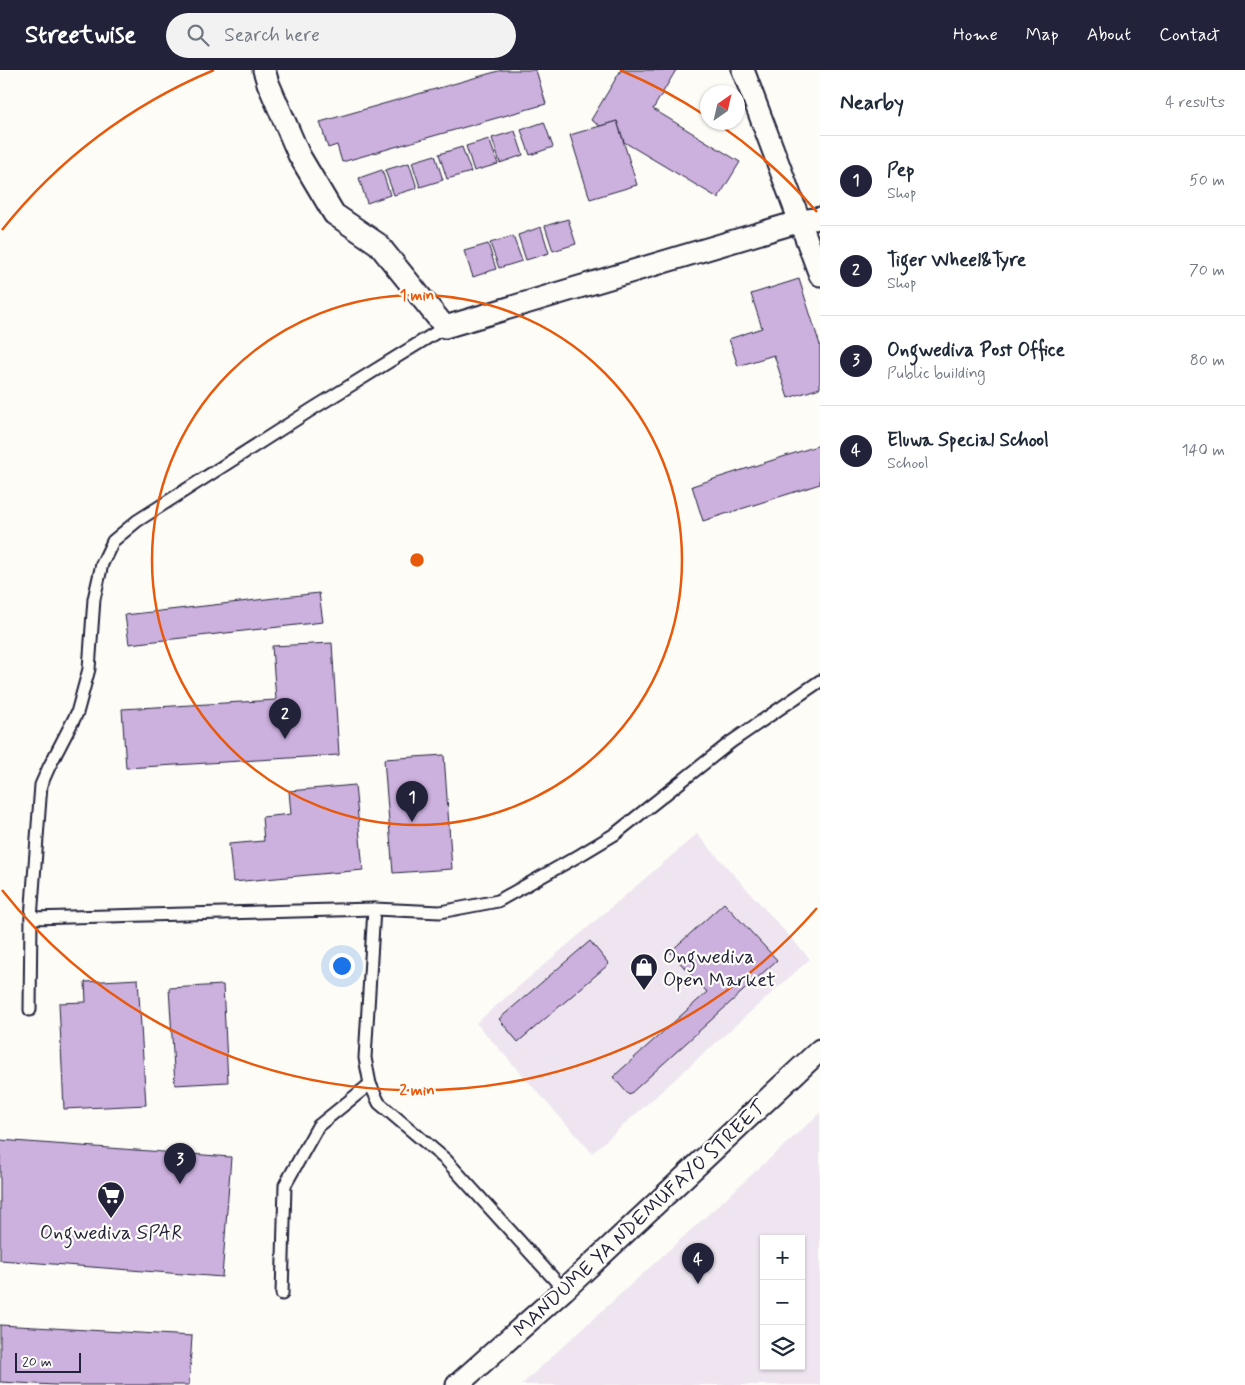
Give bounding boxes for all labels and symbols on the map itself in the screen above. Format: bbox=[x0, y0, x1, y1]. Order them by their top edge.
north arrow bbox=[700, 85, 745, 130]
text: 1 min bbox=[400, 286, 434, 306]
centre of rings bbox=[408, 551, 426, 569]
pin: 2 bbox=[269, 698, 301, 739]
pin: 1 bbox=[396, 781, 428, 822]
place label: Ongwediva Open Market bbox=[663, 944, 776, 994]
shop icon: Ongwediva Open Market bbox=[629, 952, 659, 991]
your location bbox=[329, 953, 355, 979]
text: 2 min bbox=[399, 1081, 435, 1101]
street label: MANDUME YA NDEMUFAYO STREET bbox=[508, 1094, 773, 1344]
pin: 3 bbox=[164, 1143, 196, 1184]
supermarket icon: Ongwediva SPAR bbox=[96, 1180, 126, 1219]
place label: Ongwediva SPAR bbox=[40, 1220, 182, 1249]
pin: 4 bbox=[682, 1243, 714, 1284]
scale bar bbox=[15, 1350, 81, 1373]

